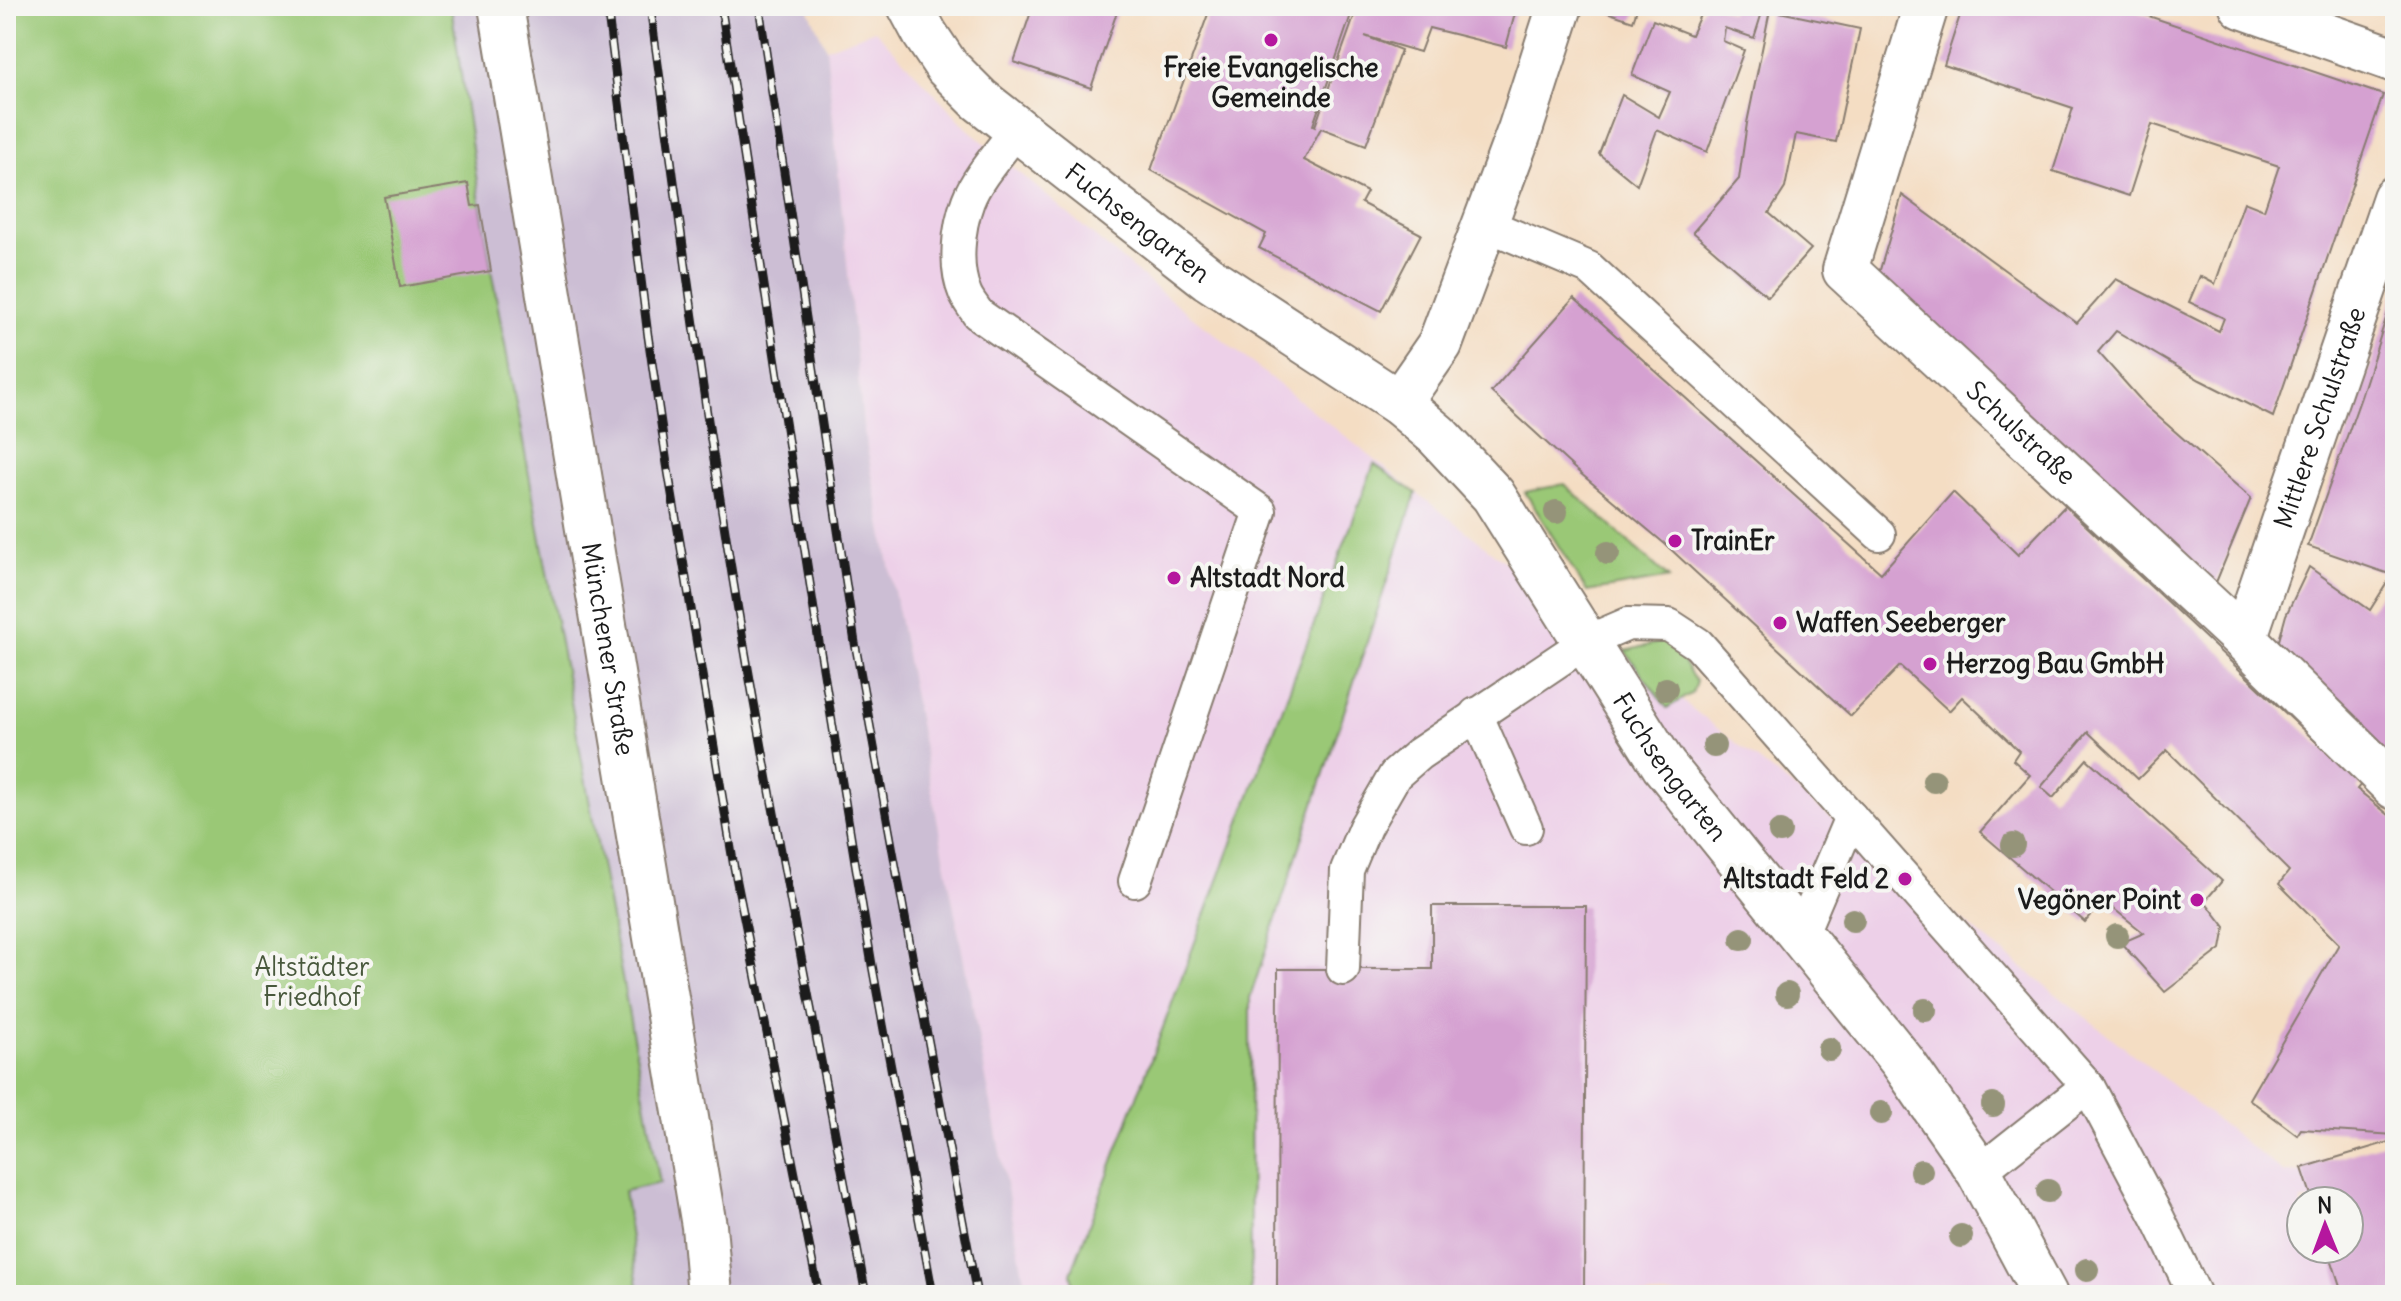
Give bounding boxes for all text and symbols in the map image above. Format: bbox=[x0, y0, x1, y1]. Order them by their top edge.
marker: Freie Evangelische Gemeinde bbox=[1262, 31, 1280, 49]
place label: Freie Evangelische Gemeinde bbox=[1163, 51, 1379, 114]
street label: Fuchsengarten bbox=[1059, 156, 1217, 290]
street label: Mittlere Schulstraße bbox=[2266, 302, 2372, 532]
street label: Schulstraße bbox=[1960, 374, 2083, 491]
place label: TrainEr bbox=[1691, 524, 1775, 557]
marker: TrainEr bbox=[1666, 532, 1684, 550]
street label: Münchener Straße bbox=[575, 540, 642, 758]
place label: Altstadt Nord bbox=[1190, 561, 1345, 594]
marker: Altstadt Nord bbox=[1165, 569, 1183, 587]
place label: Waffen Seeberger bbox=[1796, 606, 2006, 639]
marker: Waffen Seeberger bbox=[1771, 614, 1789, 632]
place label: Herzog Bau GmbH bbox=[1946, 647, 2164, 680]
marker: Herzog Bau GmbH bbox=[1921, 655, 1939, 673]
street label: Fuchsengarten bbox=[1606, 686, 1735, 848]
place label: Altstadt Feld 2 bbox=[1723, 862, 1889, 895]
marker: Altstadt Feld 2 bbox=[1896, 870, 1914, 888]
place label: Vegöner Point bbox=[2018, 883, 2181, 916]
marker: Vegöner Point bbox=[2188, 891, 2206, 909]
park label: Altstädter Friedhof bbox=[255, 950, 370, 1013]
north arrow bbox=[2285, 1185, 2365, 1265]
text: N bbox=[2317, 1191, 2332, 1219]

